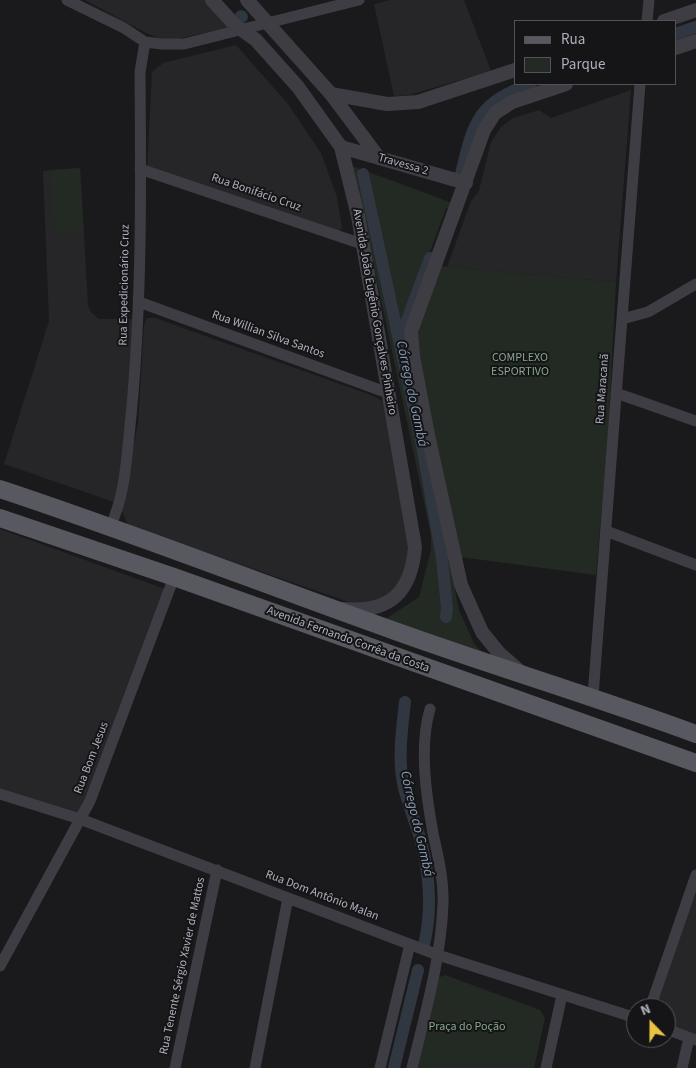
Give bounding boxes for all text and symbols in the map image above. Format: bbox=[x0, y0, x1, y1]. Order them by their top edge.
legend bbox=[514, 20, 676, 85]
text: Rua bbox=[561, 29, 585, 50]
text: Parque bbox=[561, 54, 605, 75]
street label: Travessa 2 bbox=[376, 151, 430, 179]
street label: Rua Bonifácio Cruz bbox=[209, 171, 303, 215]
street label: Avenida João Eugênio Gonçalves Pinheiro bbox=[349, 208, 399, 416]
street label: Rua Expedicionário Cruz bbox=[117, 224, 133, 346]
street label: Rua Willian Silva Santos bbox=[210, 308, 326, 362]
water label: Córrego do Gambá bbox=[392, 339, 430, 449]
park label: COMPLEXO ESPORTIVO bbox=[491, 351, 549, 379]
street label: Rua Maracanã bbox=[593, 353, 613, 425]
street label: Avenida Fernando Corrêa da Costa bbox=[265, 604, 431, 676]
street label: Rua Bom Jesus bbox=[72, 720, 112, 796]
water label: Córrego do Gambá bbox=[396, 770, 436, 878]
street label: Rua Dom Antônio Malan bbox=[263, 868, 381, 924]
street label: Rua Tenente Sérgio Xavier de Mattos bbox=[157, 876, 209, 1056]
north arrow bbox=[626, 998, 676, 1048]
text: N bbox=[638, 999, 654, 1021]
park label: Praça do Poção bbox=[429, 1020, 505, 1034]

